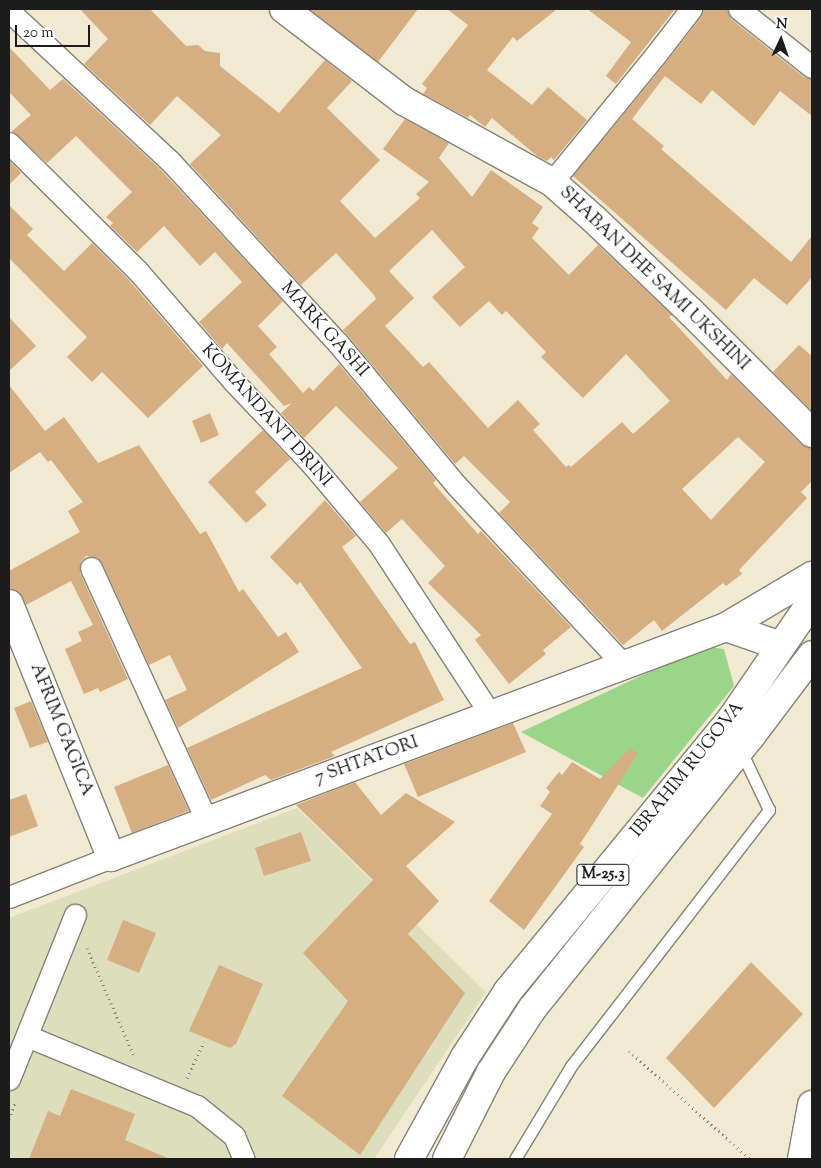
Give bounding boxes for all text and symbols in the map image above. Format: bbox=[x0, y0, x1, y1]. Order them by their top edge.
scale bar bbox=[18, 15, 92, 47]
north arrow bbox=[756, 15, 806, 65]
text: N bbox=[776, 15, 788, 35]
text: 20 m bbox=[23, 23, 54, 44]
street label: SHABAN DHE SAMI UKSHINI bbox=[554, 182, 754, 376]
street label: MARK GASHI bbox=[276, 278, 372, 382]
street label: KOMANDANT DRINI bbox=[196, 340, 336, 492]
street label: AFRIM GAGICA bbox=[25, 660, 97, 800]
street label: IBRAHIM RUGOVA bbox=[627, 698, 749, 842]
street label: 7 SHTATORI bbox=[312, 732, 422, 790]
road number: M-25.3 bbox=[576, 862, 630, 888]

